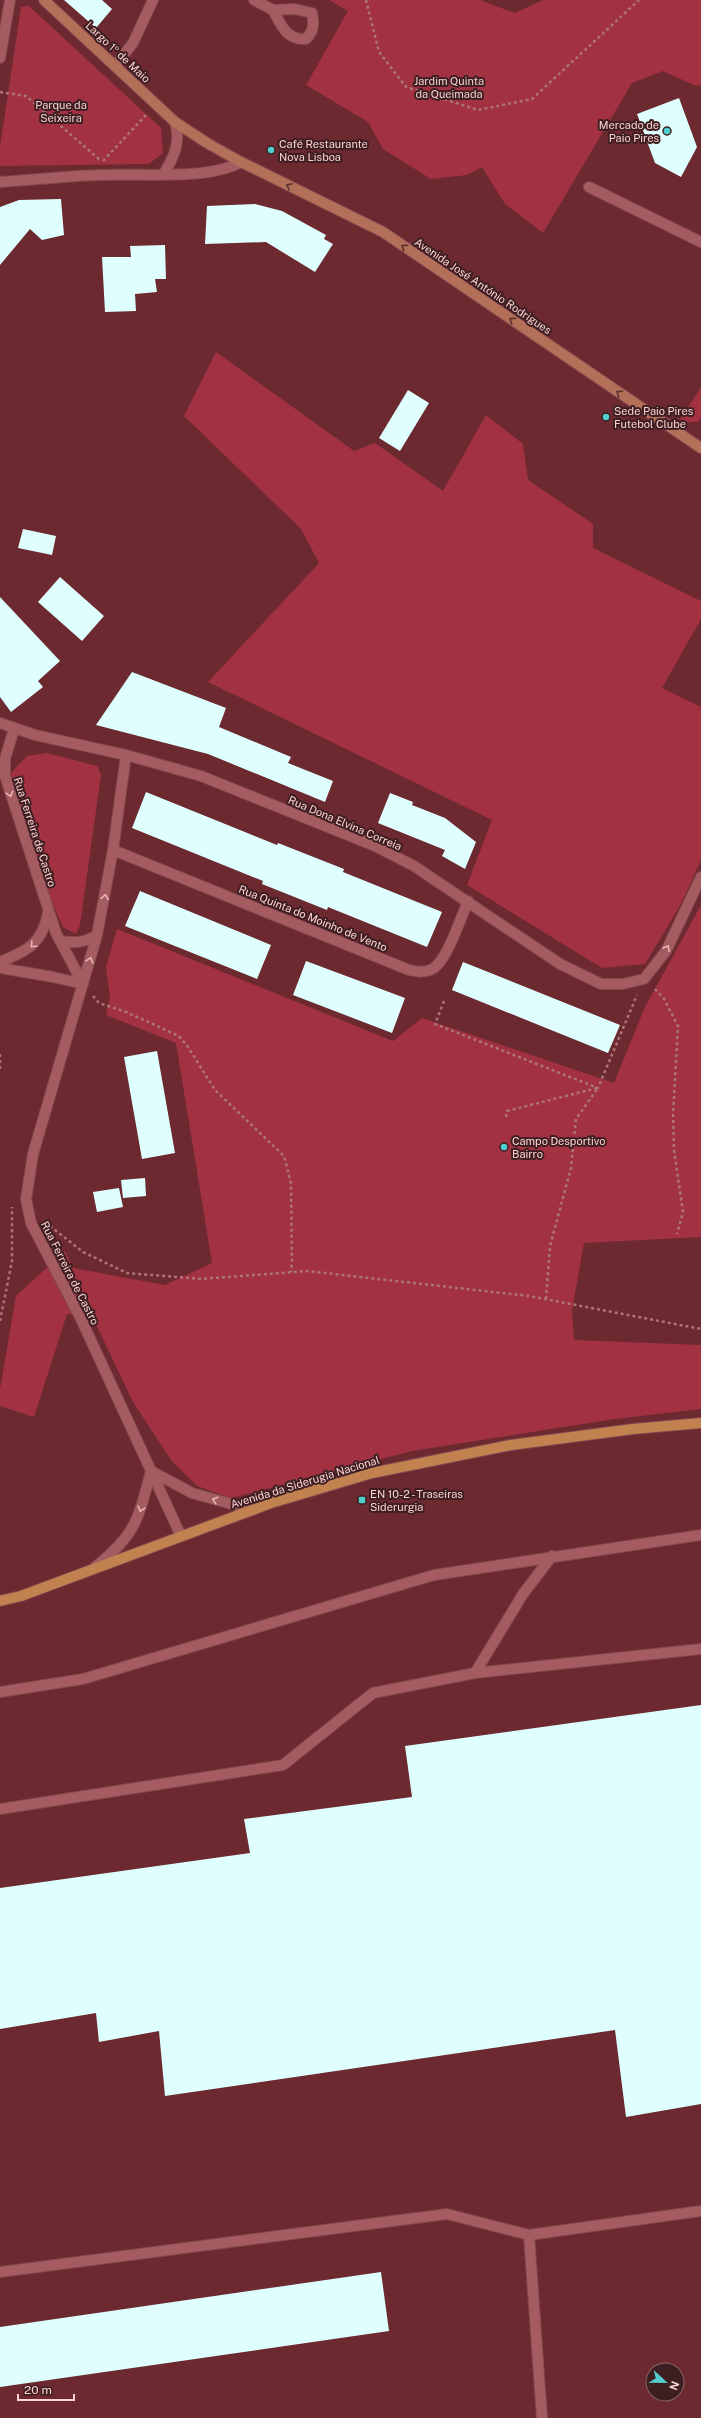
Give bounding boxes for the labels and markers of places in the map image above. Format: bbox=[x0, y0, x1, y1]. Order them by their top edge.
place label: Mercado de Paio Pires bbox=[599, 119, 659, 144]
marker: Mercado de Paio Pires bbox=[662, 126, 672, 136]
place label: Café Restaurante Nova Lisboa bbox=[279, 138, 368, 163]
marker: Café Restaurante Nova Lisboa bbox=[266, 145, 276, 155]
place label: Sede Paio Pires Futebol Clube bbox=[614, 405, 694, 430]
marker: Sede Paio Pires Futebol Clube bbox=[601, 412, 611, 422]
place label: Campo Desportivo Bairro bbox=[512, 1135, 605, 1160]
marker: Campo Desportivo Bairro bbox=[499, 1142, 509, 1152]
place label: EN 10-2 - Traseiras Siderurgia bbox=[370, 1488, 463, 1513]
marker: EN 10-2 - Traseiras Siderurgia bbox=[357, 1495, 367, 1505]

